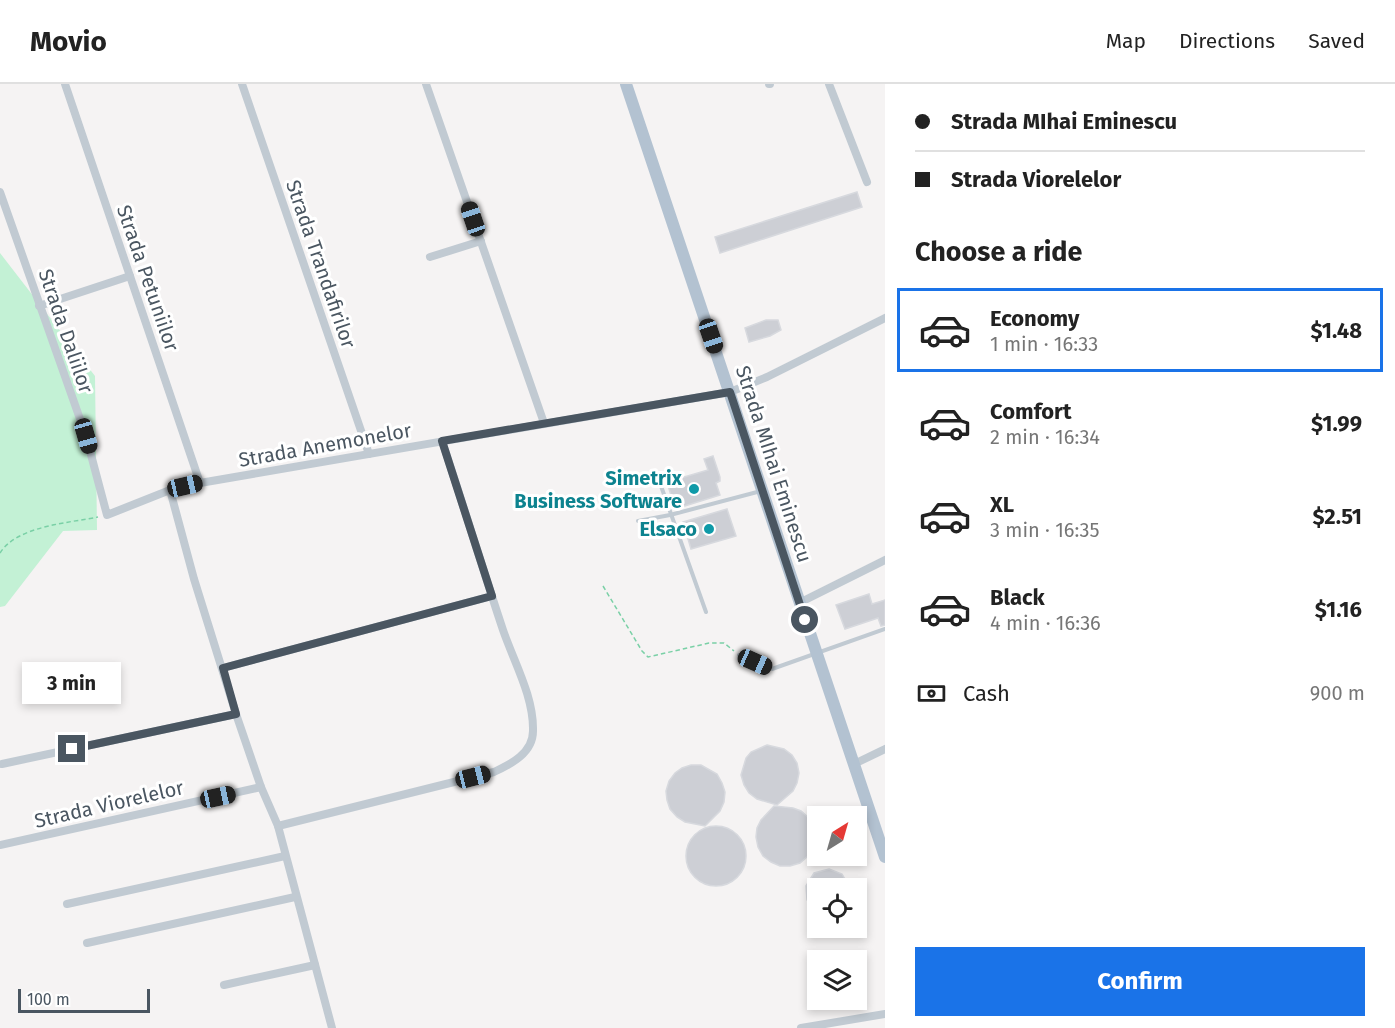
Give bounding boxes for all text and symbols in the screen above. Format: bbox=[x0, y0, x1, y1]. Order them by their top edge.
text: Movio bbox=[30, 25, 107, 58]
text: Map bbox=[1106, 28, 1146, 54]
text: Directions bbox=[1179, 28, 1275, 54]
text: Saved bbox=[1308, 28, 1365, 54]
text: Strada MIhai Eminescu bbox=[951, 108, 1177, 135]
text: Strada Viorelelor bbox=[951, 166, 1121, 193]
street label: Strada Trandafirilor bbox=[281, 177, 361, 352]
car bbox=[459, 199, 487, 239]
street label: Strada Petuniilor bbox=[112, 202, 184, 355]
text: Choose a ride bbox=[915, 236, 1082, 268]
street label: Strada Daliilor bbox=[34, 266, 99, 397]
icon: car bbox=[918, 303, 972, 357]
text: Economy bbox=[990, 305, 1079, 332]
car bbox=[697, 316, 725, 356]
text: $1.48 bbox=[1310, 317, 1362, 344]
text: 1 min · 16:33 bbox=[990, 332, 1098, 356]
street label: Strada MIhai Eminescu bbox=[731, 363, 817, 565]
icon: car bbox=[918, 396, 972, 450]
text: Comfort bbox=[990, 398, 1071, 425]
text: $1.99 bbox=[1311, 410, 1362, 437]
car bbox=[72, 416, 100, 456]
street label: Strada Anemonelor bbox=[237, 418, 413, 472]
text: 2 min · 16:34 bbox=[990, 425, 1100, 449]
place label: Simetrix Business Software bbox=[514, 466, 683, 513]
car bbox=[165, 473, 205, 499]
marker: Simetrix Business Software bbox=[687, 482, 701, 496]
icon: car bbox=[918, 489, 972, 543]
text: XL bbox=[990, 491, 1014, 518]
text: $2.51 bbox=[1313, 503, 1362, 530]
place label: Elsaco bbox=[639, 517, 697, 541]
text: 3 min · 16:35 bbox=[990, 518, 1099, 542]
marker: Elsaco bbox=[702, 522, 716, 536]
icon: car bbox=[918, 582, 972, 636]
text: Black bbox=[990, 584, 1045, 611]
text: $1.16 bbox=[1315, 596, 1362, 623]
route start bbox=[791, 606, 818, 633]
text: 4 min · 16:36 bbox=[990, 611, 1101, 635]
car bbox=[735, 646, 775, 678]
callout: 3 min bbox=[22, 662, 122, 704]
text: 3 min bbox=[47, 671, 96, 695]
icon: cash bbox=[915, 677, 948, 710]
text: Cash bbox=[963, 680, 1010, 707]
text: 900 m bbox=[1310, 681, 1365, 705]
route end bbox=[58, 735, 85, 762]
car bbox=[453, 764, 493, 790]
street label: Strada Viorelelor bbox=[32, 775, 186, 833]
car bbox=[199, 784, 237, 810]
north arrow bbox=[807, 806, 867, 866]
map controls bbox=[807, 806, 867, 1010]
button: locate bbox=[807, 878, 867, 938]
button: Confirm bbox=[915, 947, 1365, 1016]
button: layers bbox=[807, 950, 867, 1010]
scale bar bbox=[18, 986, 150, 1014]
text: 100 m bbox=[27, 990, 70, 1009]

